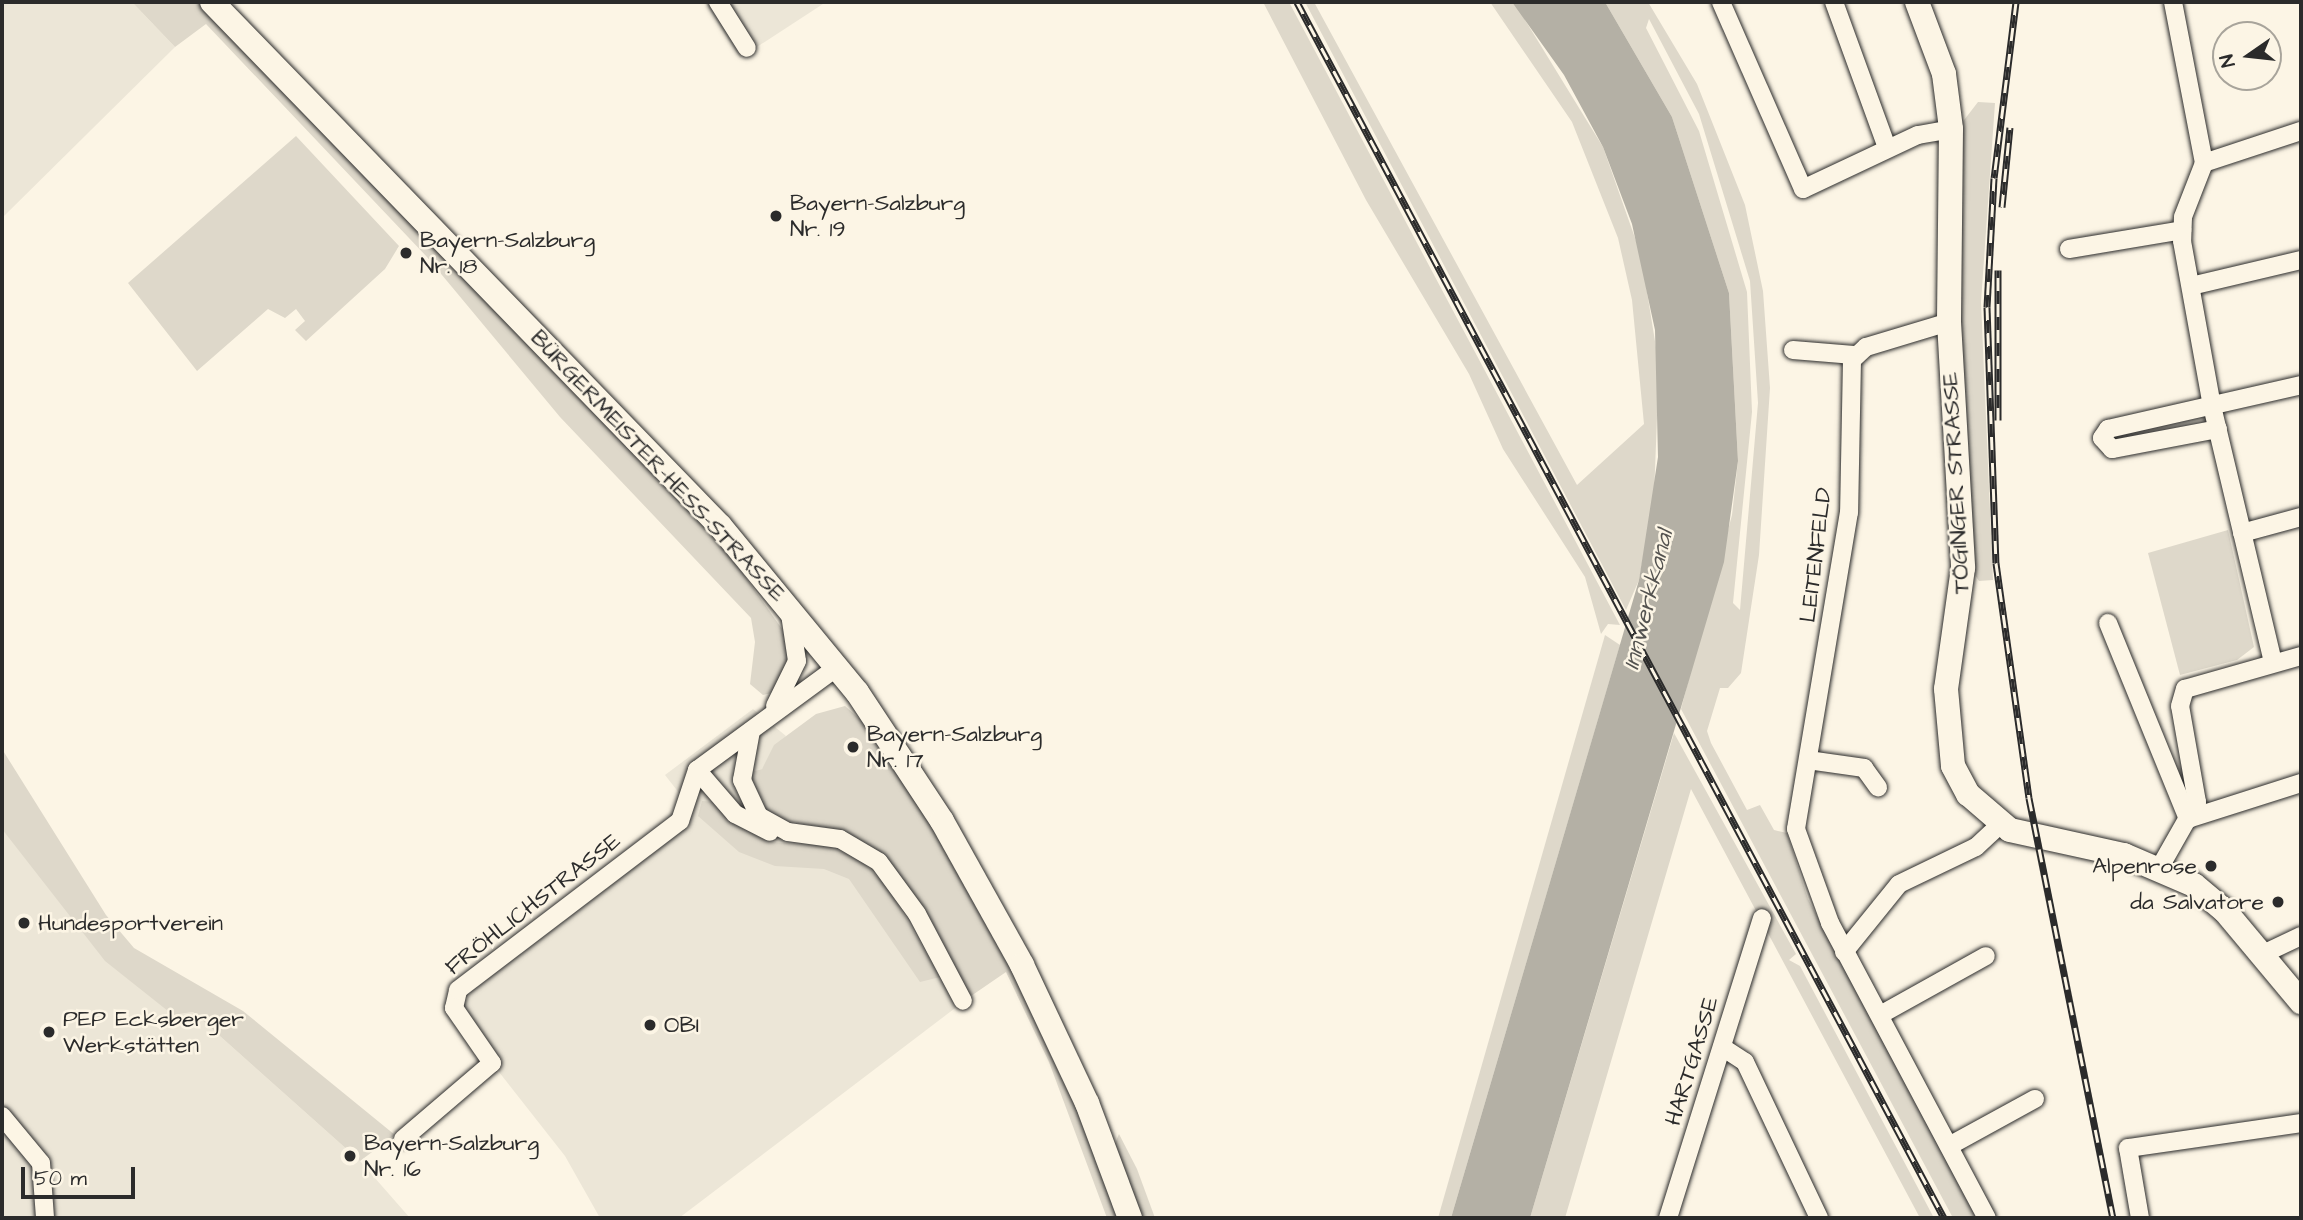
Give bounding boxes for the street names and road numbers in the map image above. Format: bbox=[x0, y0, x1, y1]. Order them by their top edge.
street label: BÜRGERMEISTER-HESS-STRASSE bbox=[525, 324, 791, 608]
street label: TÖGINGER STRASSE bbox=[1936, 371, 1976, 595]
street label: LEITENFELD bbox=[1794, 486, 1838, 624]
street label: FRÖHLICHSTRASSE bbox=[440, 827, 626, 981]
street label: HARTGASSE bbox=[1659, 993, 1725, 1129]

